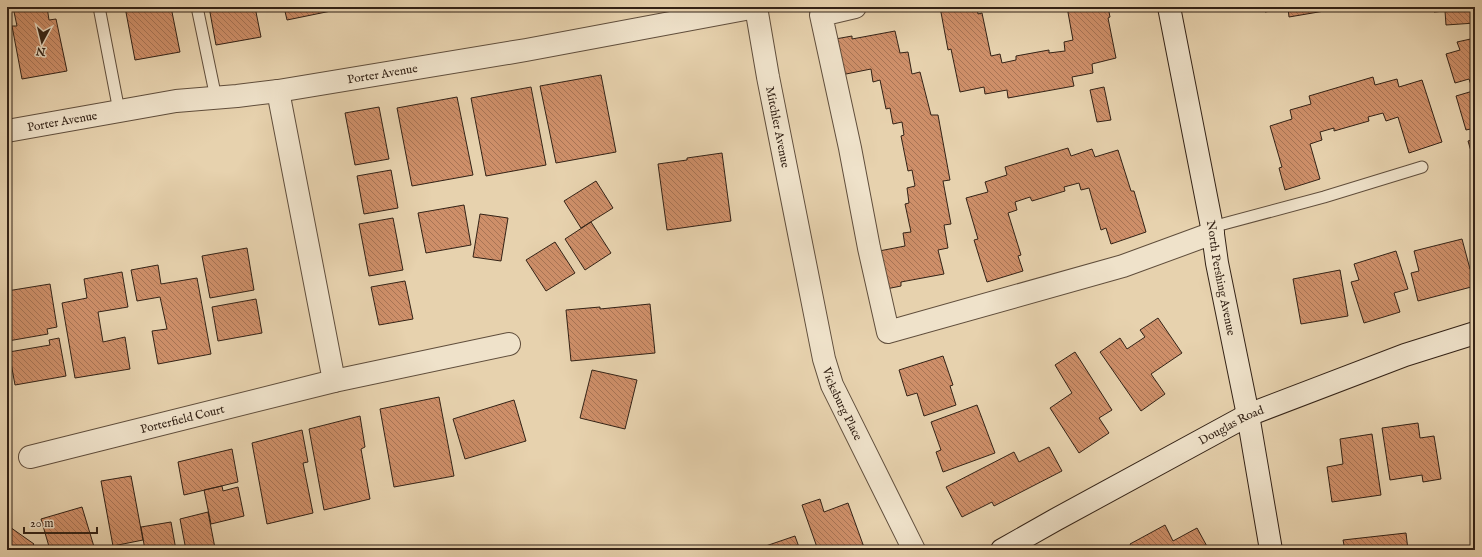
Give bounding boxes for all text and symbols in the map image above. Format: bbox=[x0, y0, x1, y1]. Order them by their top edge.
north arrow bbox=[22, 22, 62, 62]
text: N bbox=[35, 43, 47, 59]
street label: Porter Avenue bbox=[346, 60, 419, 87]
street label: Mitchler Avenue bbox=[763, 85, 793, 169]
street label: Porter Avenue bbox=[26, 108, 99, 135]
street label: North Pershing Avenue bbox=[1203, 219, 1239, 337]
street label: Vicksburg Place bbox=[819, 364, 866, 443]
street label: Porterfield Court bbox=[139, 401, 226, 437]
street label: Douglas Road bbox=[1196, 402, 1266, 448]
scale bar bbox=[24, 509, 97, 535]
text: 20 m bbox=[30, 516, 53, 531]

